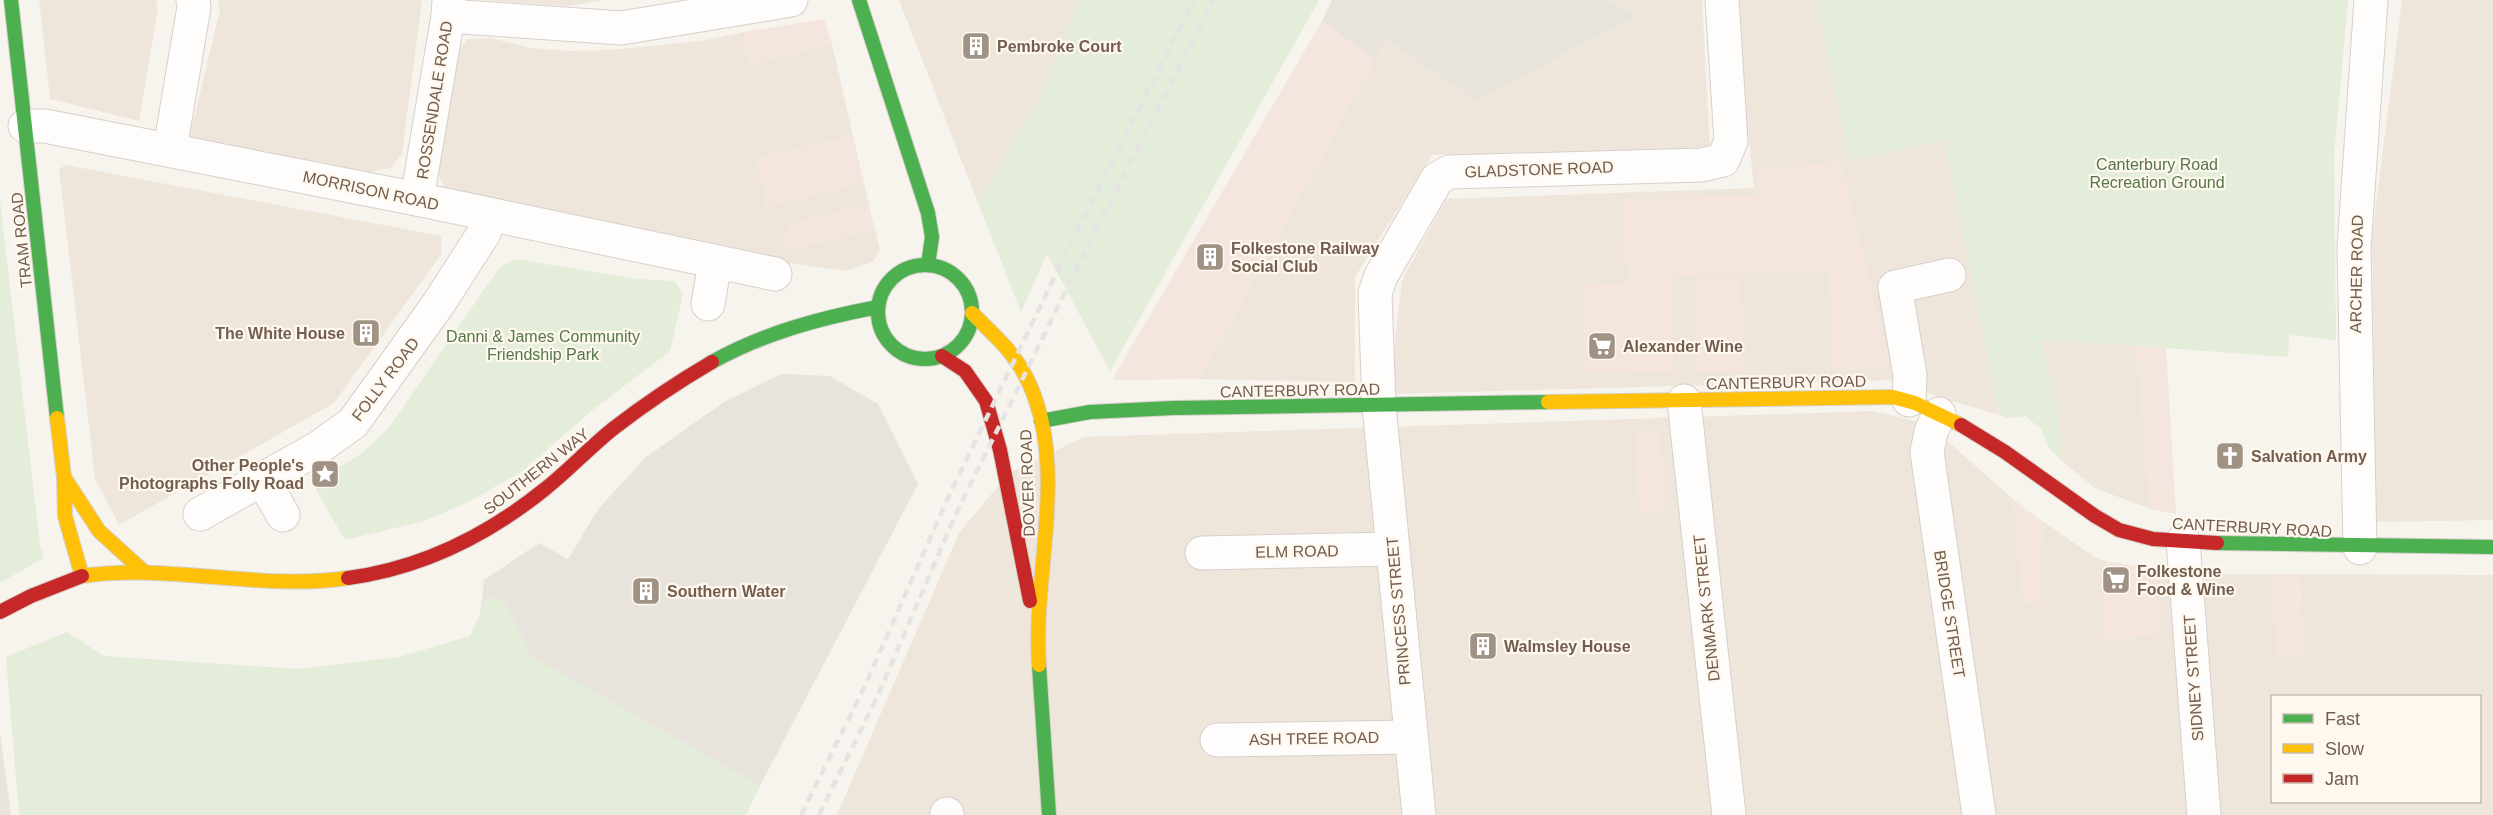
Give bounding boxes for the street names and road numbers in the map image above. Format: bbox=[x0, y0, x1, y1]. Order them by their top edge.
street label: ROSSENDALE ROAD bbox=[414, 20, 455, 180]
street label: GLADSTONE ROAD bbox=[1464, 158, 1614, 181]
street label: MORRISON ROAD bbox=[301, 168, 440, 213]
street label: TRAM ROAD bbox=[8, 191, 35, 289]
street label: ARCHER ROAD bbox=[2347, 215, 2366, 333]
street label: FOLLY ROAD bbox=[349, 334, 422, 424]
street label: CANTERBURY ROAD bbox=[1706, 373, 1866, 392]
street label: CANTERBURY ROAD bbox=[1220, 381, 1380, 400]
street label: SOUTHERN WAY bbox=[480, 425, 593, 518]
street label: DOVER ROAD bbox=[1017, 429, 1038, 537]
street label: CANTERBURY ROAD bbox=[2171, 515, 2332, 540]
street label: DENMARK STREET bbox=[1690, 533, 1723, 682]
street label: PRINCESS STREET bbox=[1384, 536, 1413, 686]
street label: ELM ROAD bbox=[1255, 542, 1339, 561]
street label: BRIDGE STREET bbox=[1931, 549, 1968, 679]
street label: SIDNEY STREET bbox=[2181, 614, 2206, 742]
street label: ASH TREE ROAD bbox=[1249, 729, 1379, 748]

